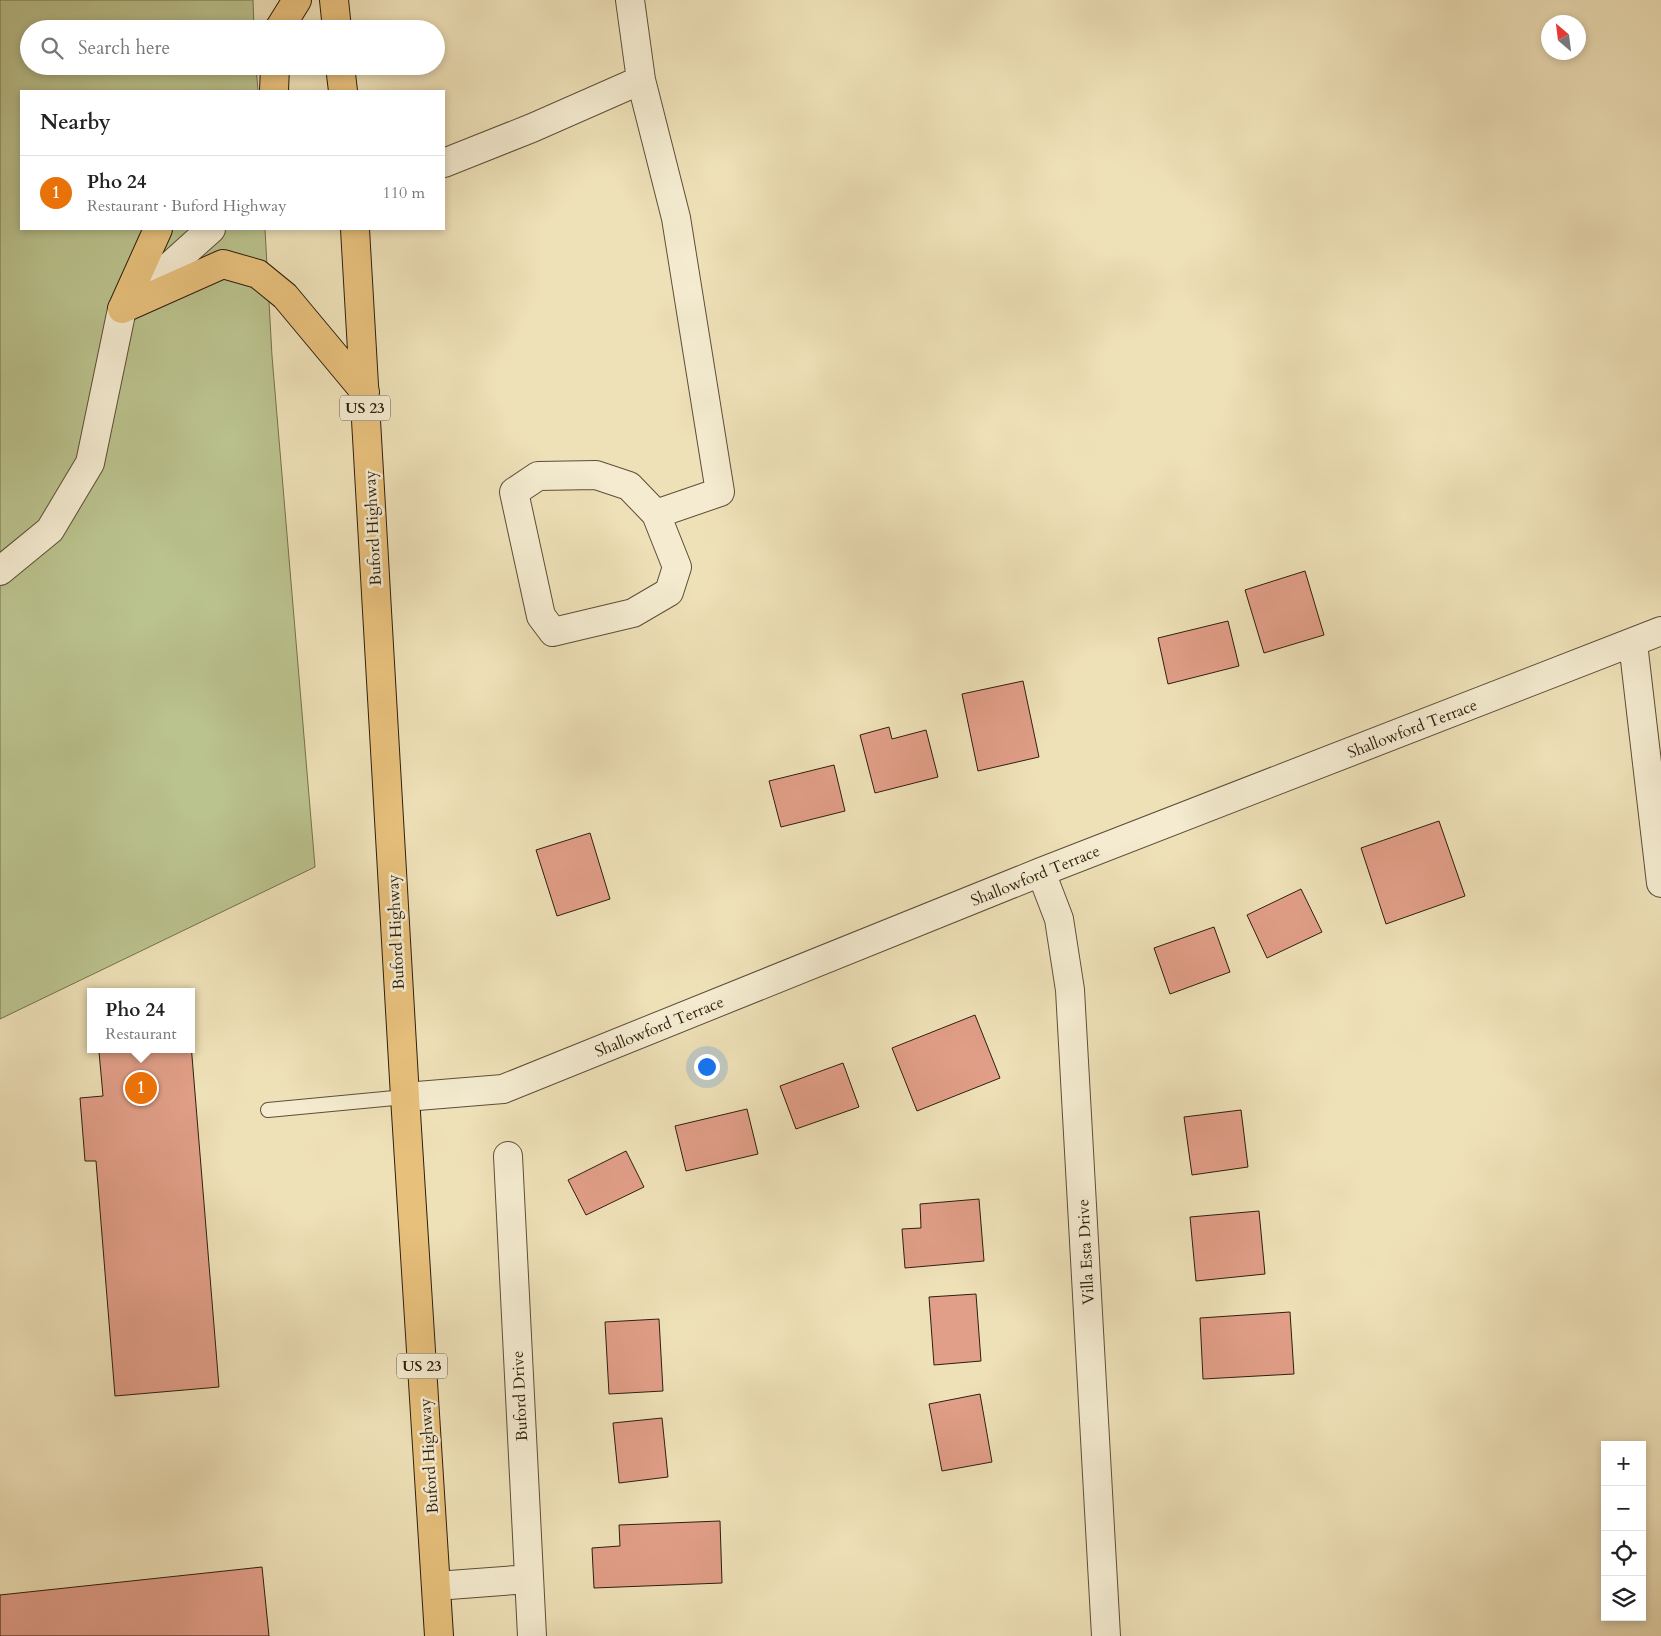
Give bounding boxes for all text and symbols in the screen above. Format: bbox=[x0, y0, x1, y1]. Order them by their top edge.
north arrow bbox=[1541, 15, 1586, 60]
search box bbox=[20, 20, 445, 75]
icon: search bbox=[38, 34, 66, 62]
text: Search here bbox=[78, 35, 170, 61]
text: Nearby bbox=[40, 108, 111, 137]
text: Pho 24 bbox=[87, 169, 147, 195]
text: 1 bbox=[52, 182, 60, 204]
text: 110 m bbox=[383, 182, 425, 204]
text: Restaurant · Buford Highway bbox=[87, 195, 287, 217]
road number: US 23 bbox=[340, 396, 390, 420]
street label: Buford Highway bbox=[359, 469, 387, 586]
street label: Shallowford Terrace bbox=[1344, 694, 1481, 764]
street label: Shallowford Terrace bbox=[967, 840, 1103, 912]
street label: Buford Highway bbox=[382, 873, 410, 990]
popup bbox=[87, 988, 195, 1053]
street label: Shallowford Terrace bbox=[591, 991, 727, 1063]
text: Pho 24 bbox=[105, 997, 165, 1023]
text: Restaurant bbox=[105, 1023, 177, 1045]
your location bbox=[694, 1054, 720, 1080]
pin: 1 bbox=[125, 1069, 157, 1107]
street label: Villa Esta Drive bbox=[1072, 1199, 1100, 1305]
street label: Buford Drive bbox=[507, 1350, 533, 1442]
road number: US 23 bbox=[397, 1354, 447, 1378]
street label: Buford Highway bbox=[414, 1397, 444, 1514]
map controls bbox=[1601, 1441, 1646, 1621]
button: + bbox=[1601, 1441, 1646, 1486]
button: − bbox=[1601, 1486, 1646, 1531]
button: locate bbox=[1601, 1531, 1646, 1576]
button: layers bbox=[1601, 1576, 1646, 1621]

